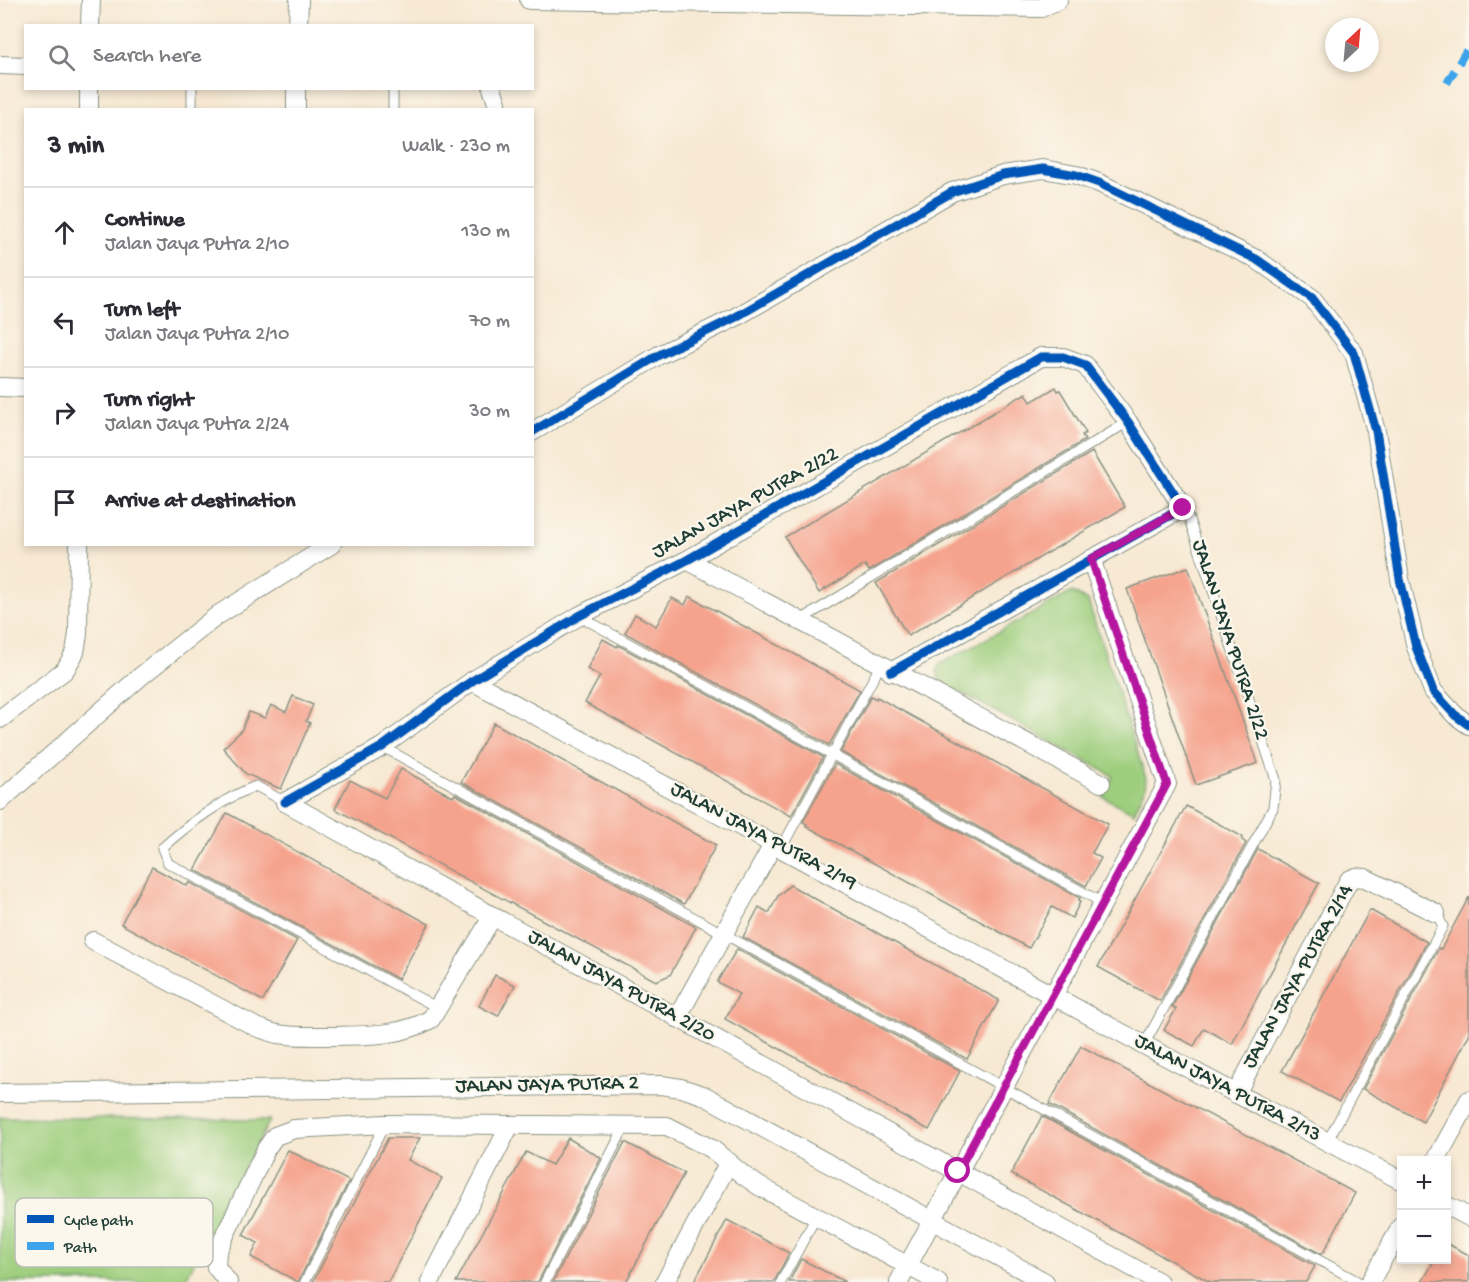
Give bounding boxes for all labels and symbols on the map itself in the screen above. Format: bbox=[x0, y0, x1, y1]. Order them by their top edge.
north arrow bbox=[1325, 18, 1379, 72]
street label: JALAN JAYA PUTRA 2/22 bbox=[649, 442, 843, 566]
route end bbox=[1169, 494, 1195, 520]
street label: JALAN JAYA PUTRA 2/22 bbox=[1185, 537, 1273, 743]
street label: JALAN JAYA PUTRA 2/19 bbox=[666, 777, 861, 897]
street label: JALAN JAYA PUTRA 2/14 bbox=[1238, 880, 1360, 1073]
street label: JALAN JAYA PUTRA 2/20 bbox=[523, 925, 719, 1049]
street label: JALAN JAYA PUTRA 2/13 bbox=[1129, 1029, 1325, 1149]
street label: JALAN JAYA PUTRA 2 bbox=[455, 1072, 639, 1100]
route start bbox=[944, 1157, 970, 1183]
legend bbox=[15, 1198, 213, 1267]
text: Cycle path bbox=[64, 1213, 134, 1232]
text: Path bbox=[63, 1240, 97, 1259]

